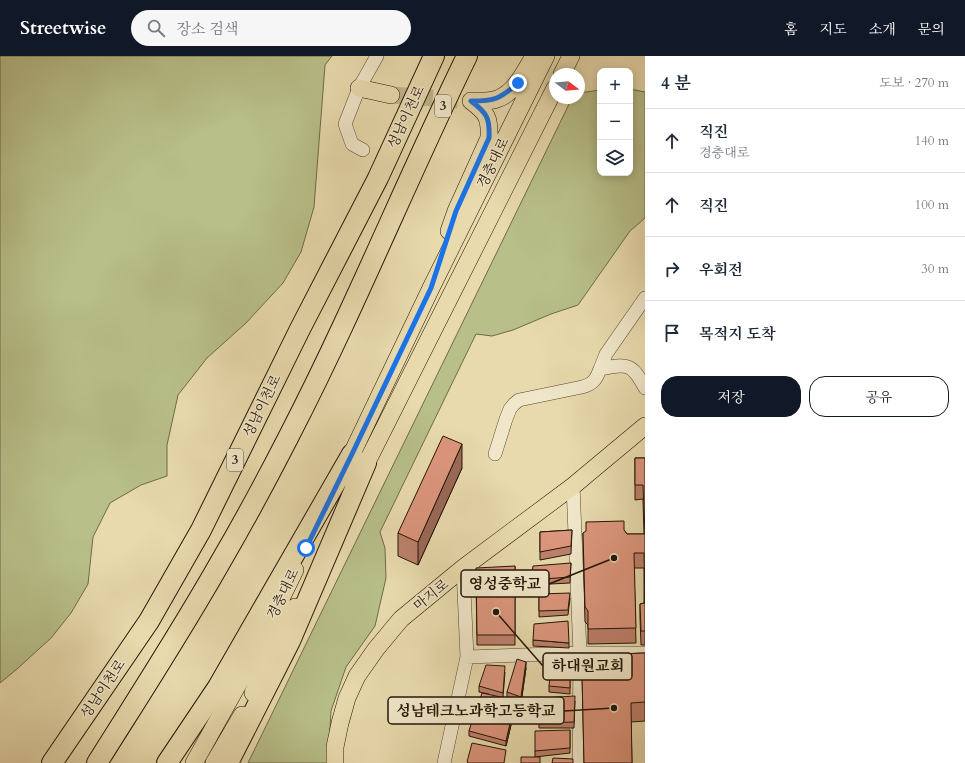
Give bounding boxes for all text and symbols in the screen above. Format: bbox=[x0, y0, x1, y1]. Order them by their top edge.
search box bbox=[131, 10, 411, 46]
text: Streetwise bbox=[20, 15, 107, 41]
icon: search bbox=[145, 17, 167, 39]
text: 장소 검색 bbox=[177, 19, 239, 39]
text: 홈 bbox=[784, 20, 798, 39]
text: 지도 bbox=[820, 20, 847, 39]
text: 소개 bbox=[869, 20, 896, 39]
text: 문의 bbox=[918, 20, 945, 39]
north arrow bbox=[549, 68, 585, 104]
map controls bbox=[597, 68, 633, 176]
button: + bbox=[597, 68, 633, 104]
text: 4 분 bbox=[661, 72, 691, 95]
route end bbox=[509, 74, 527, 92]
text: 도보 · 270 m bbox=[879, 74, 949, 92]
street label: 성남이천로 bbox=[383, 82, 429, 152]
road number: 3 bbox=[435, 95, 451, 117]
button: − bbox=[597, 104, 633, 140]
text: 직진 bbox=[699, 122, 728, 142]
icon: ahead bbox=[661, 130, 683, 152]
text: 140 m bbox=[915, 132, 949, 150]
street label: 경충대로 bbox=[473, 134, 514, 191]
button: layers bbox=[597, 140, 633, 176]
text: 경충대로 bbox=[699, 144, 749, 162]
icon: ahead bbox=[661, 194, 683, 216]
text: 직진 bbox=[699, 196, 728, 216]
text: 100 m bbox=[915, 196, 949, 214]
icon: right bbox=[661, 258, 683, 280]
text: 우회전 bbox=[699, 260, 742, 280]
text: 30 m bbox=[921, 260, 949, 278]
icon: arrive bbox=[661, 322, 683, 344]
text: 목적지 도착 bbox=[699, 324, 775, 344]
street label: 성남이천로 bbox=[239, 371, 286, 441]
button: 저장 bbox=[661, 376, 801, 417]
button: 공유 bbox=[809, 376, 949, 417]
road number: 3 bbox=[227, 449, 243, 471]
route start bbox=[297, 539, 315, 557]
street label: 경충대로 bbox=[263, 565, 304, 622]
callout: 영성중학교 bbox=[461, 570, 549, 597]
text: 영성중학교 bbox=[469, 574, 542, 594]
street label: 마지로 bbox=[409, 575, 453, 615]
callout: 하대원교회 bbox=[543, 653, 632, 680]
street label: 성남이천로 bbox=[76, 655, 130, 722]
text: 하대원교회 bbox=[552, 656, 624, 676]
callout: 성남테크노과학고등학교 bbox=[388, 697, 564, 724]
text: 성남테크노과학고등학교 bbox=[396, 701, 556, 721]

